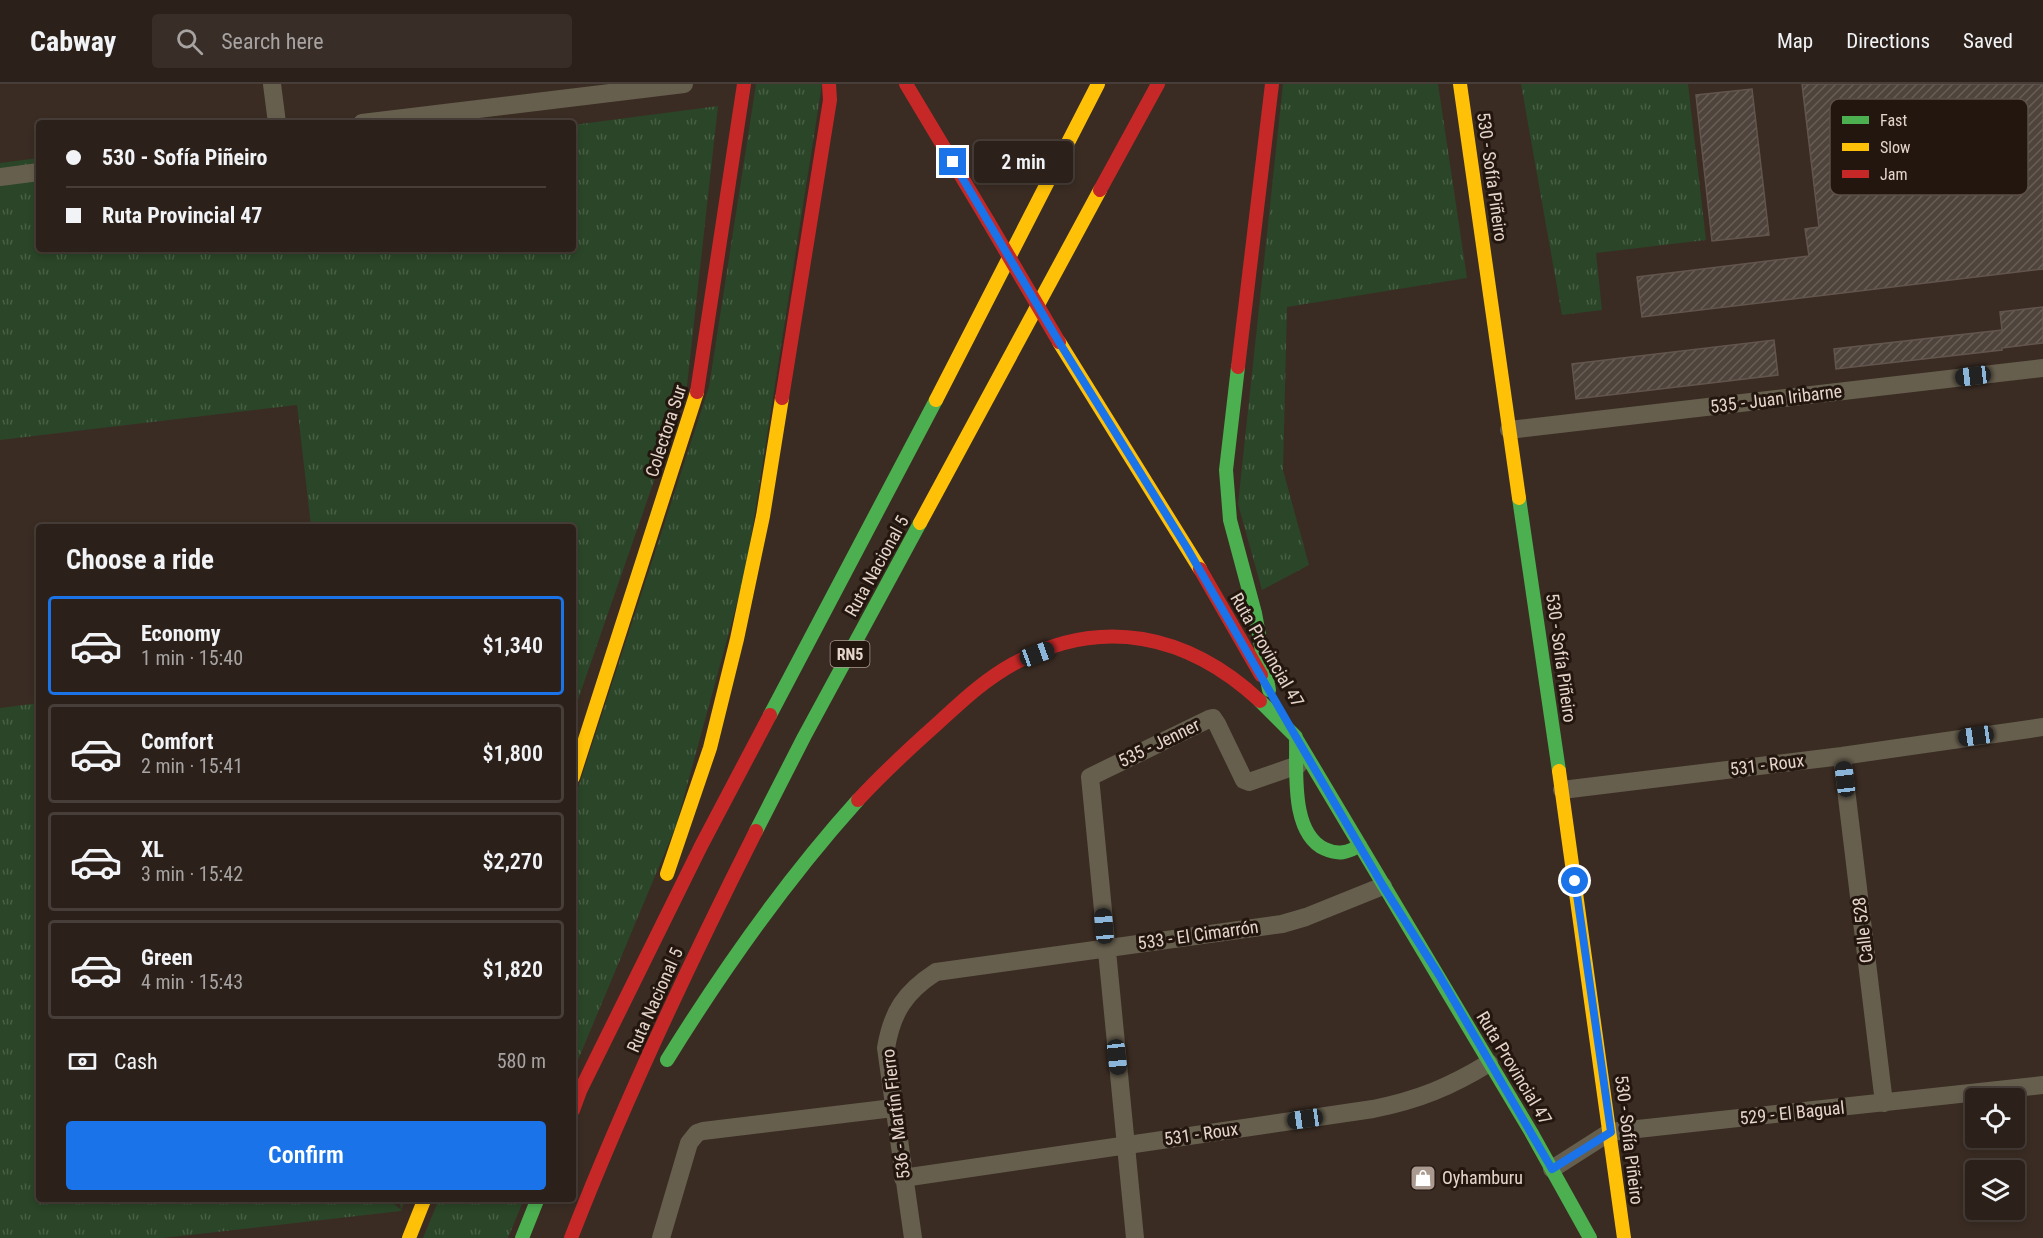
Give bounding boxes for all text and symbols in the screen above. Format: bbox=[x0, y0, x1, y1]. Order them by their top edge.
search box bbox=[152, 14, 572, 68]
text: Cabway bbox=[30, 25, 116, 58]
icon: search bbox=[173, 25, 206, 58]
text: Search here bbox=[221, 29, 324, 54]
text: Map bbox=[1777, 29, 1813, 53]
text: Directions bbox=[1846, 29, 1930, 53]
text: Saved bbox=[1963, 29, 2013, 53]
legend bbox=[1830, 99, 2028, 195]
street label: 530 - Sofía Piñeiro bbox=[1473, 111, 1512, 243]
text: Fast bbox=[1880, 111, 1907, 130]
text: Slow bbox=[1880, 138, 1910, 157]
callout: 2 min bbox=[974, 141, 1073, 183]
text: 530 - Sofía Piñeiro bbox=[102, 145, 267, 170]
route end bbox=[939, 148, 966, 175]
text: 2 min bbox=[1001, 150, 1046, 174]
text: Jam bbox=[1880, 165, 1907, 184]
text: Ruta Provincial 47 bbox=[102, 203, 262, 228]
car bbox=[1954, 365, 1992, 387]
street label: 535 - Juan Iribarne bbox=[1709, 380, 1843, 417]
street label: Colectora Sur bbox=[641, 382, 690, 480]
street label: Ruta Nacional 5 bbox=[840, 512, 913, 620]
text: Choose a ride bbox=[66, 544, 214, 576]
street label: Ruta Provincial 47 bbox=[1226, 589, 1309, 711]
street label: 530 - Sofía Piñeiro bbox=[1542, 592, 1581, 724]
icon: car bbox=[69, 619, 123, 673]
text: Economy bbox=[141, 621, 221, 646]
text: $1,340 bbox=[483, 633, 543, 658]
car bbox=[1017, 639, 1057, 669]
road number: RN5 bbox=[830, 641, 870, 667]
text: 1 min · 15:40 bbox=[141, 646, 243, 670]
street label: 535 - Jenner bbox=[1115, 714, 1203, 771]
car bbox=[1957, 725, 1995, 747]
icon: car bbox=[69, 727, 123, 781]
text: Comfort bbox=[141, 729, 214, 754]
text: $1,800 bbox=[483, 741, 543, 766]
street label: 531 - Roux bbox=[1729, 750, 1805, 779]
text: 2 min · 15:41 bbox=[141, 754, 243, 778]
car bbox=[1834, 760, 1856, 798]
icon: car bbox=[69, 835, 123, 889]
text: XL bbox=[141, 837, 164, 862]
text: $2,270 bbox=[483, 849, 543, 874]
text: 3 min · 15:42 bbox=[141, 862, 243, 886]
route start bbox=[1561, 867, 1588, 894]
street label: Calle 528 bbox=[1848, 896, 1877, 964]
car bbox=[1093, 907, 1115, 945]
street label: 533 - El Cimarrón bbox=[1136, 916, 1260, 953]
icon: car bbox=[69, 943, 123, 997]
street label: Ruta Nacional 5 bbox=[622, 944, 687, 1055]
text: Green bbox=[141, 945, 193, 970]
text: $1,820 bbox=[483, 957, 543, 982]
text: 4 min · 15:43 bbox=[141, 970, 243, 994]
street label: Ruta Provincial 47 bbox=[1472, 1007, 1556, 1128]
car bbox=[1106, 1038, 1128, 1076]
icon: cash bbox=[66, 1045, 99, 1078]
street label: 536 - Martín Fierro bbox=[877, 1048, 914, 1180]
text: Cash bbox=[114, 1049, 158, 1074]
text: 580 m bbox=[497, 1049, 546, 1073]
street label: 530 - Sofía Piñeiro bbox=[1611, 1074, 1648, 1206]
map controls bbox=[1965, 1088, 2025, 1220]
button: locate bbox=[1965, 1088, 2025, 1148]
street label: 529 - El Bagual bbox=[1738, 1097, 1845, 1128]
car bbox=[1286, 1108, 1324, 1130]
street label: 531 - Roux bbox=[1163, 1118, 1239, 1149]
button: Confirm bbox=[66, 1121, 546, 1190]
button: layers bbox=[1965, 1160, 2025, 1220]
shop icon: Oyhamburu bbox=[1408, 1163, 1438, 1193]
place label: Oyhamburu bbox=[1442, 1167, 1523, 1188]

